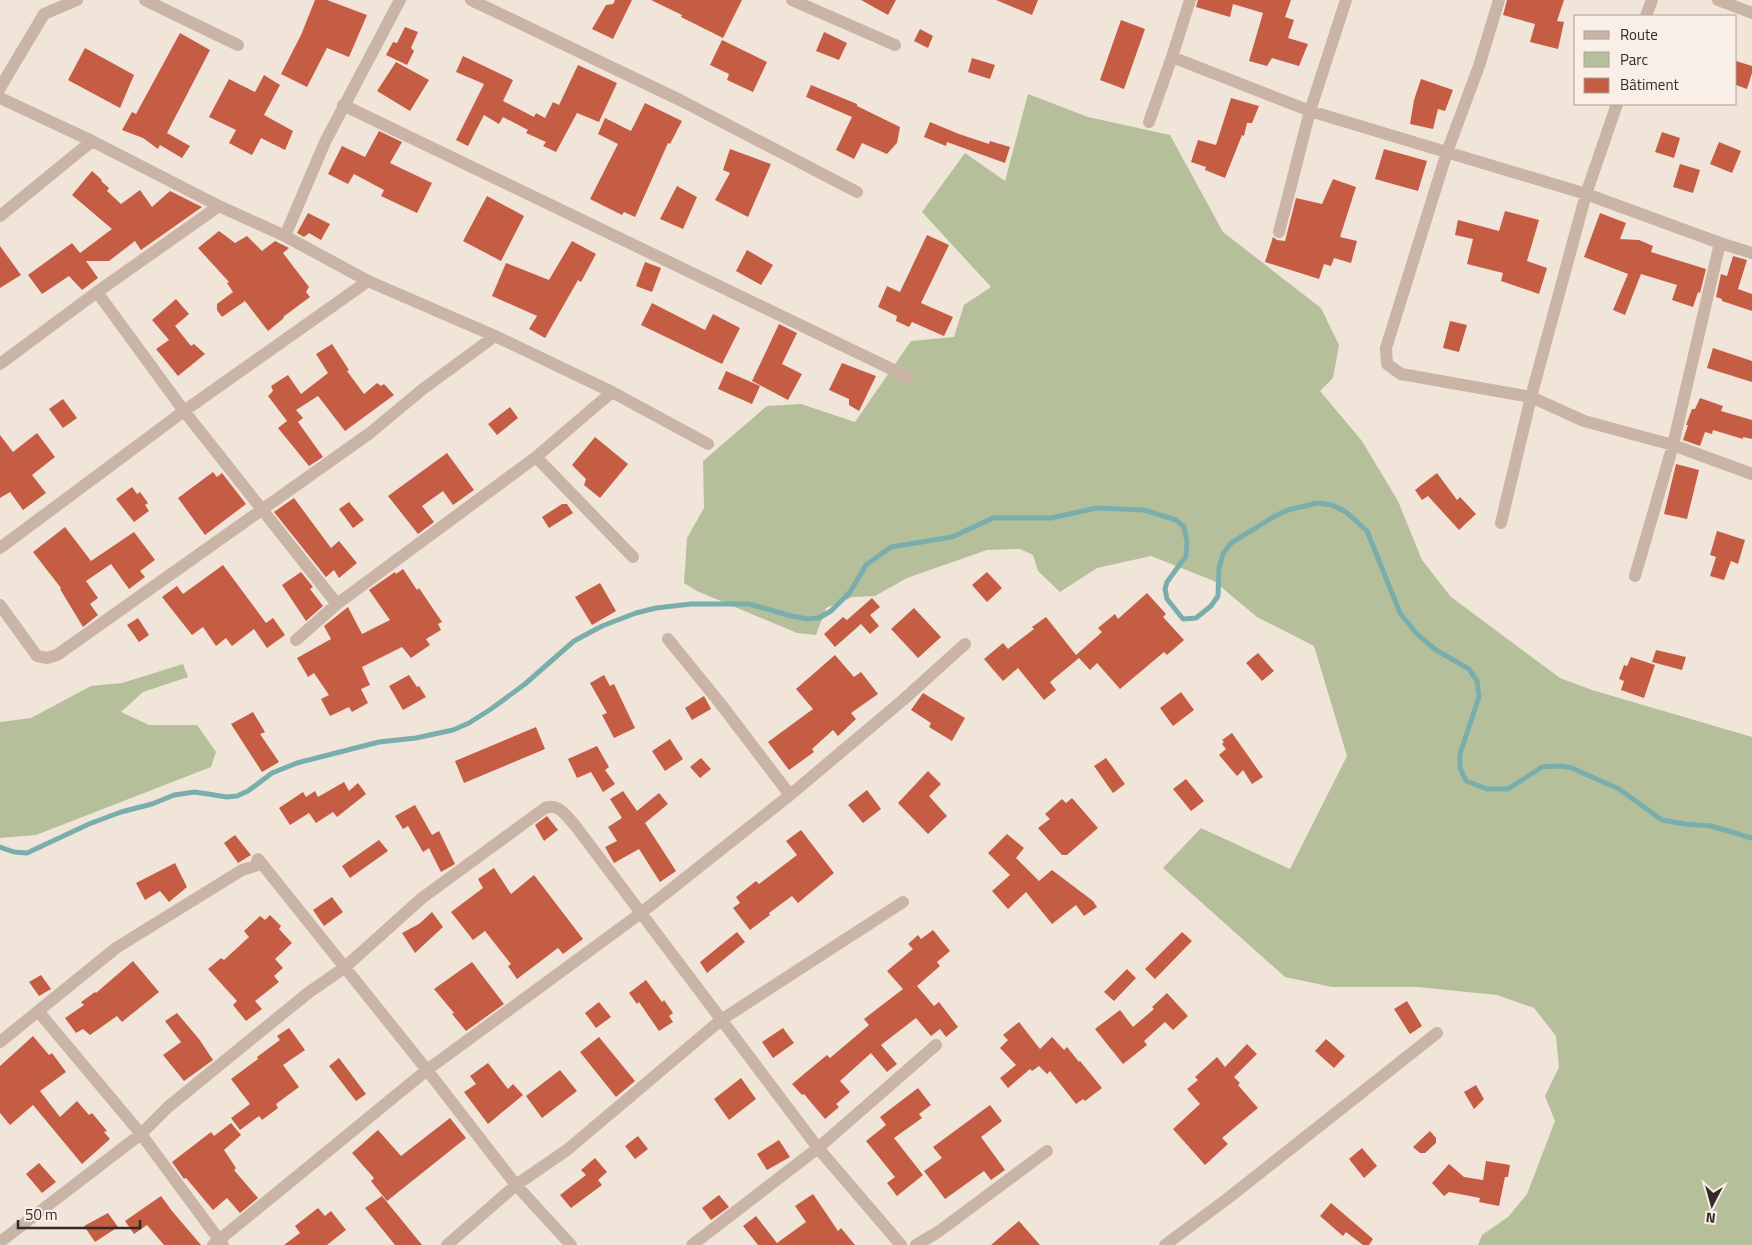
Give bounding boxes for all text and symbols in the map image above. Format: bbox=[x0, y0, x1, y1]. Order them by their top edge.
legend bbox=[1574, 15, 1737, 105]
text: Route bbox=[1620, 23, 1658, 46]
text: Parc bbox=[1620, 48, 1648, 71]
text: Bâtiment bbox=[1620, 73, 1679, 96]
north arrow bbox=[1687, 1180, 1737, 1230]
scale bar bbox=[18, 1198, 140, 1230]
text: 50 m bbox=[25, 1203, 58, 1226]
text: N bbox=[1705, 1207, 1717, 1229]

